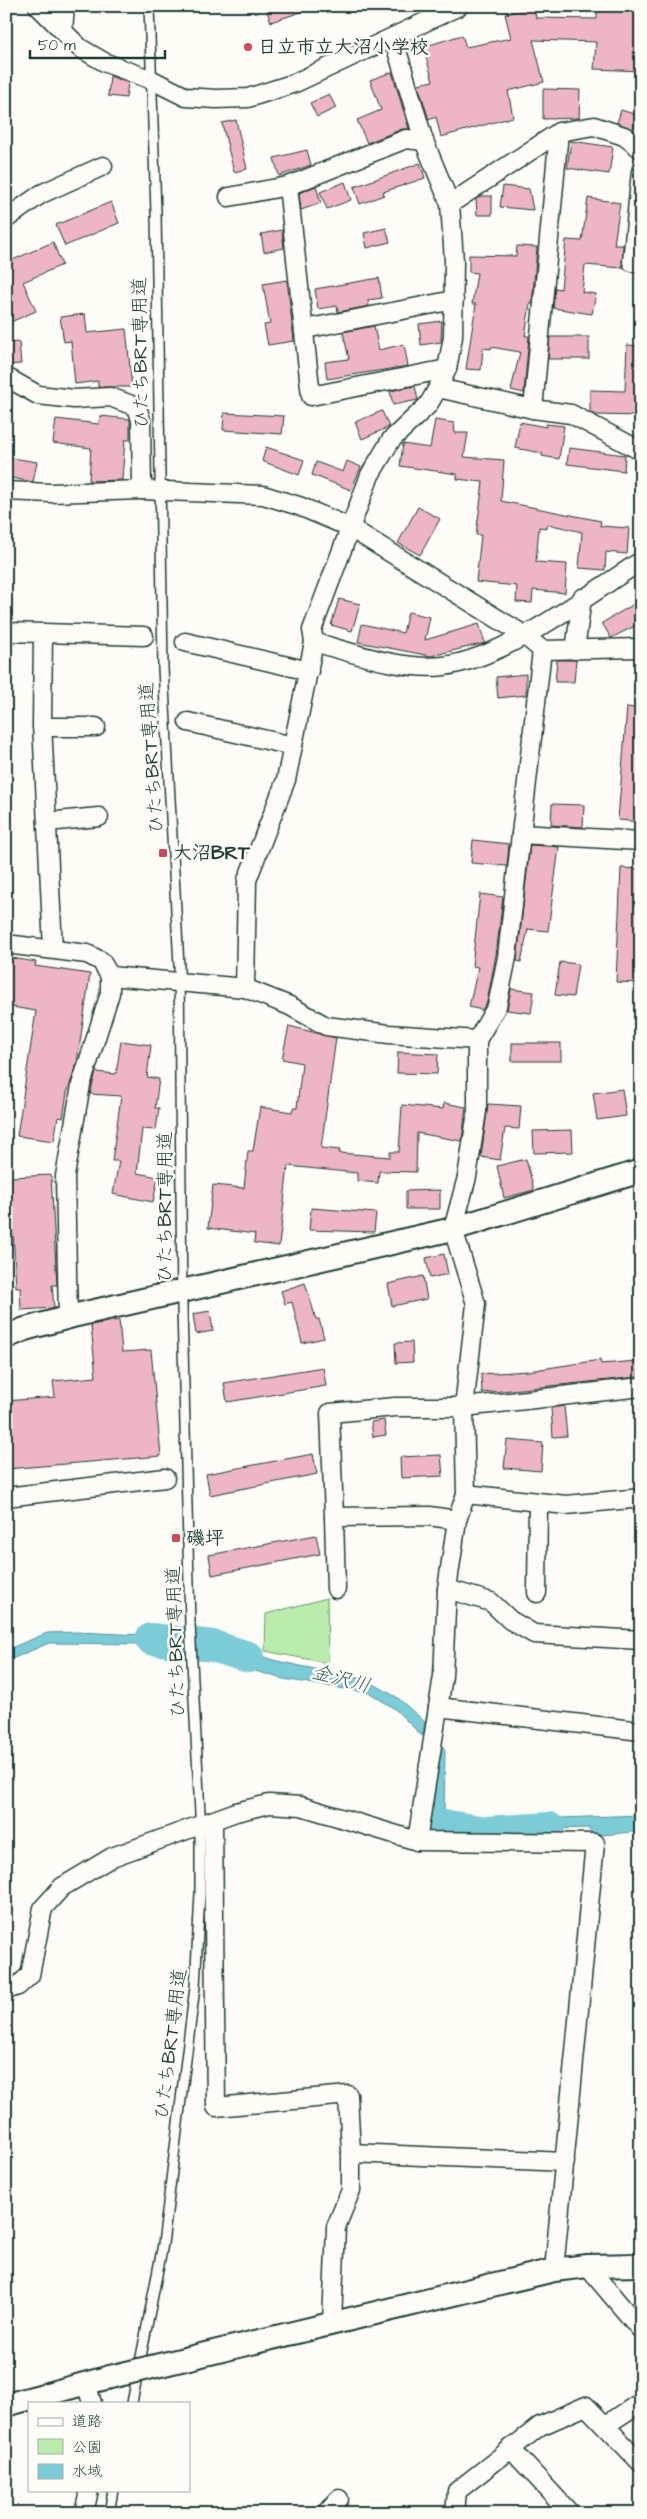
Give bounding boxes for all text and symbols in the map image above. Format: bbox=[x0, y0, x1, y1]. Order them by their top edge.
scale bar bbox=[30, 28, 165, 60]
place label: 日立市立大沼小学校 bbox=[258, 34, 429, 61]
text: 50 m bbox=[38, 35, 76, 56]
marker: 日立市立大沼小学校 bbox=[242, 41, 254, 53]
street label: ひたちBRT専用道 bbox=[126, 277, 156, 429]
street label: ひたちBRT専用道 bbox=[133, 681, 171, 835]
place label: 大沼BRT bbox=[173, 840, 251, 867]
marker: 大沼BRT bbox=[157, 847, 169, 859]
street label: ひたちBRT専用道 bbox=[152, 1131, 179, 1283]
place label: 磯坪 bbox=[186, 1525, 224, 1552]
marker: 磯坪 bbox=[170, 1532, 182, 1544]
street label: ひたちBRT専用道 bbox=[160, 1566, 192, 1718]
water label: 金沢川 bbox=[308, 1658, 374, 1700]
street label: ひたちBRT専用道 bbox=[148, 1967, 194, 2121]
legend bbox=[28, 2402, 190, 2492]
text: 道路 bbox=[72, 2411, 102, 2432]
text: 公園 bbox=[72, 2437, 102, 2458]
text: 水域 bbox=[72, 2461, 102, 2482]

